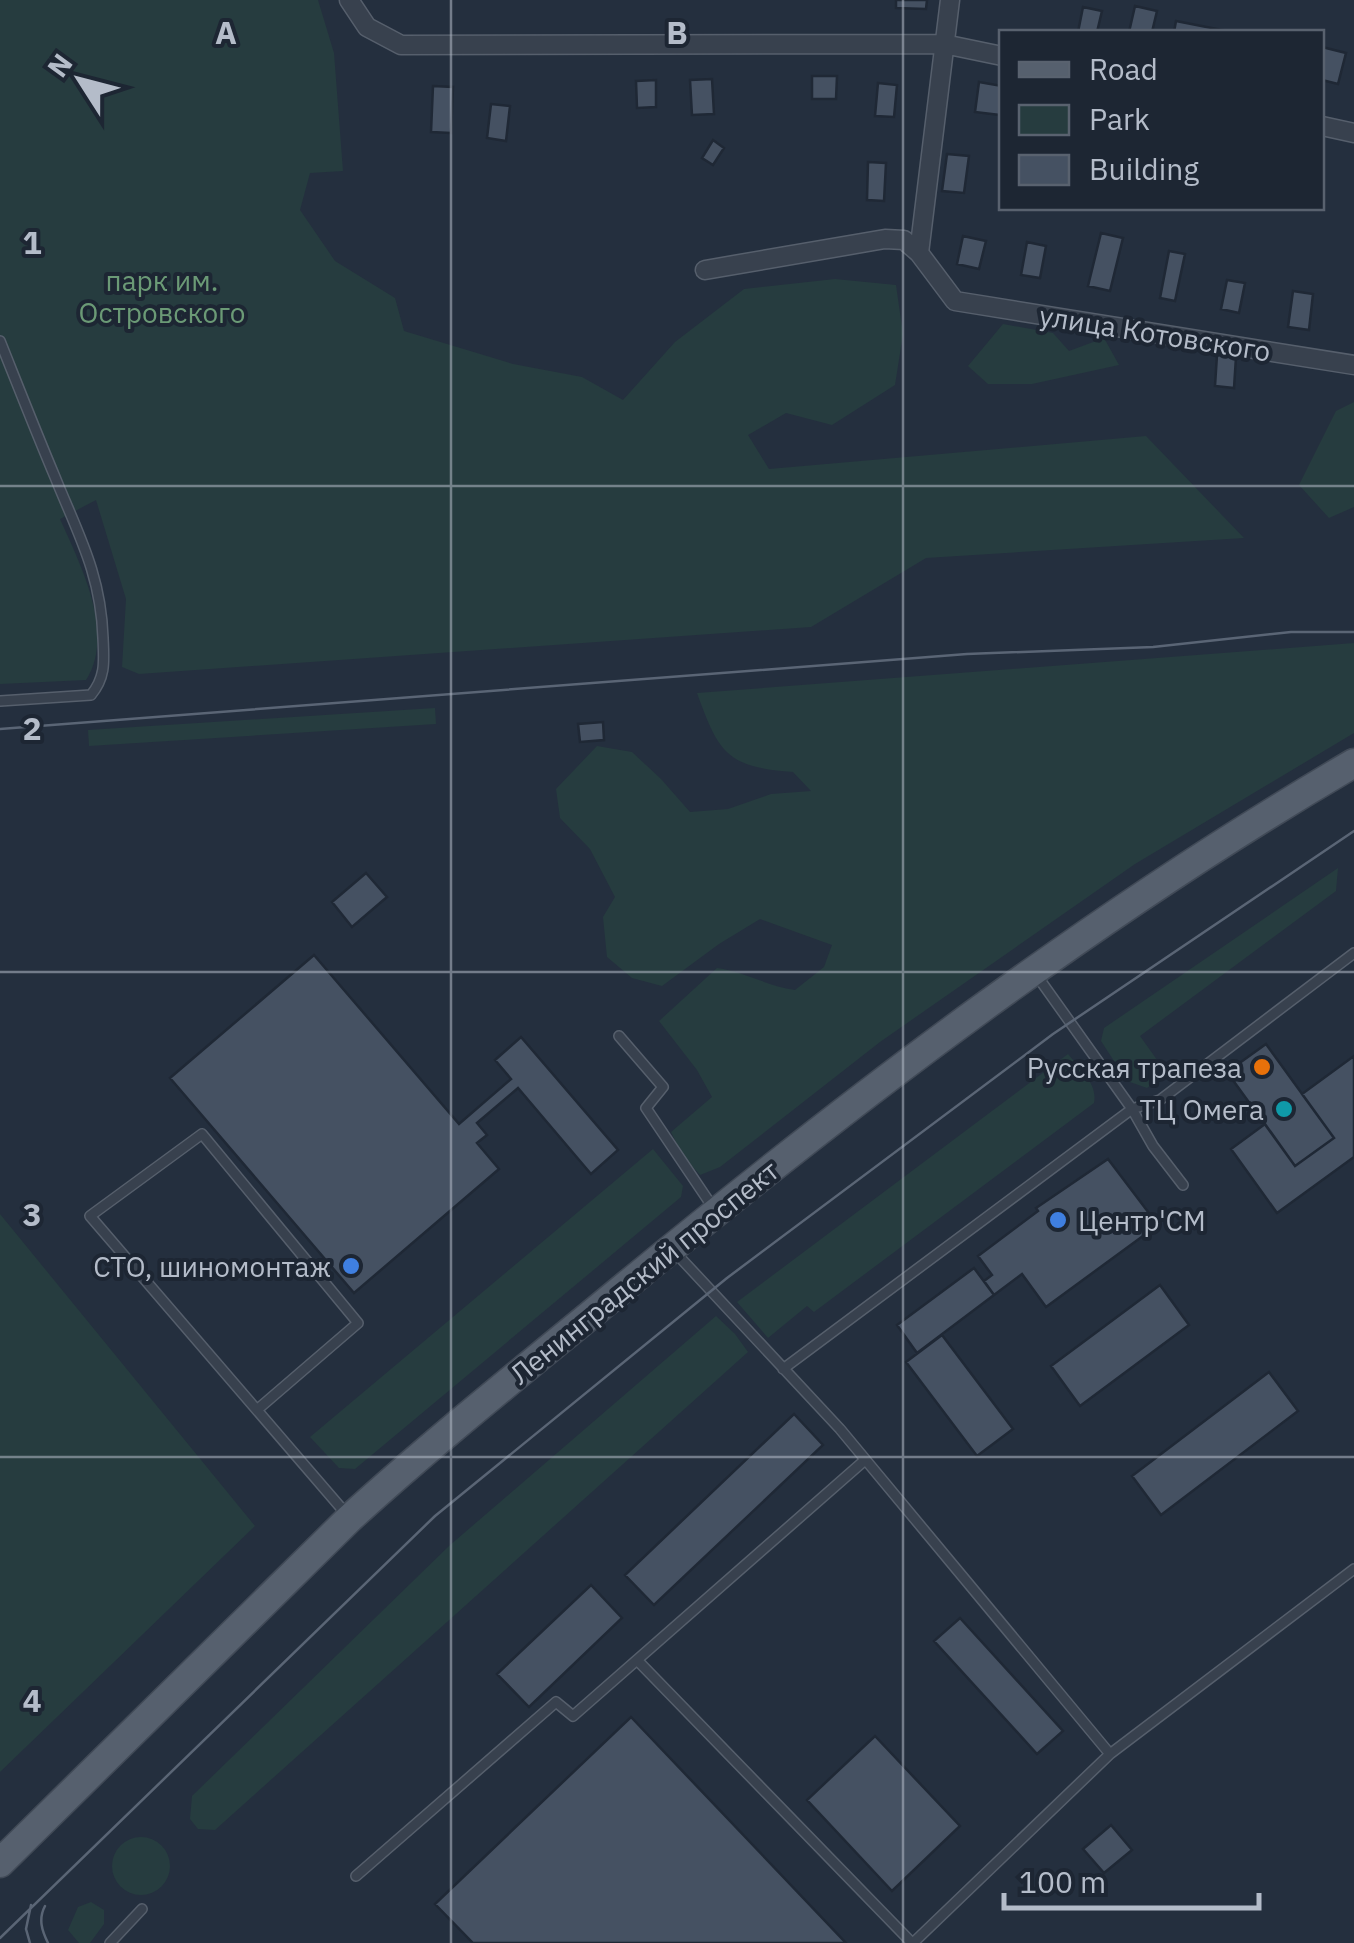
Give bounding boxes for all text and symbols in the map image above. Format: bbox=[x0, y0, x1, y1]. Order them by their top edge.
text: A bbox=[215, 11, 237, 53]
text: B bbox=[666, 11, 688, 53]
north arrow bbox=[30, 30, 130, 130]
legend bbox=[999, 30, 1324, 210]
text: N bbox=[38, 46, 80, 84]
text: Road bbox=[1089, 49, 1158, 88]
text: Park bbox=[1089, 99, 1150, 138]
text: Building bbox=[1089, 149, 1199, 188]
text: 1 bbox=[22, 221, 42, 263]
park label: парк им. Островского bbox=[79, 262, 245, 331]
street label: улица Котовского bbox=[1037, 296, 1273, 370]
text: 2 bbox=[22, 707, 42, 749]
place label: Русская трапеза bbox=[1027, 1049, 1242, 1086]
marker: Русская трапеза bbox=[1251, 1056, 1273, 1078]
place label: ТЦ Омега bbox=[1140, 1091, 1264, 1128]
marker: ТЦ Омега bbox=[1273, 1098, 1295, 1120]
street label: Ленинградский проспект bbox=[502, 1152, 786, 1392]
text: 3 bbox=[22, 1193, 42, 1235]
place label: Центр'СМ bbox=[1078, 1202, 1206, 1239]
marker: Центр'СМ bbox=[1047, 1209, 1069, 1231]
place label: СТО, шиномонтаж bbox=[93, 1248, 331, 1285]
marker: СТО, шиномонтаж bbox=[340, 1255, 362, 1277]
text: 4 bbox=[22, 1679, 42, 1721]
scale bar bbox=[1004, 1848, 1259, 1910]
text: 100 m bbox=[1019, 1862, 1106, 1901]

